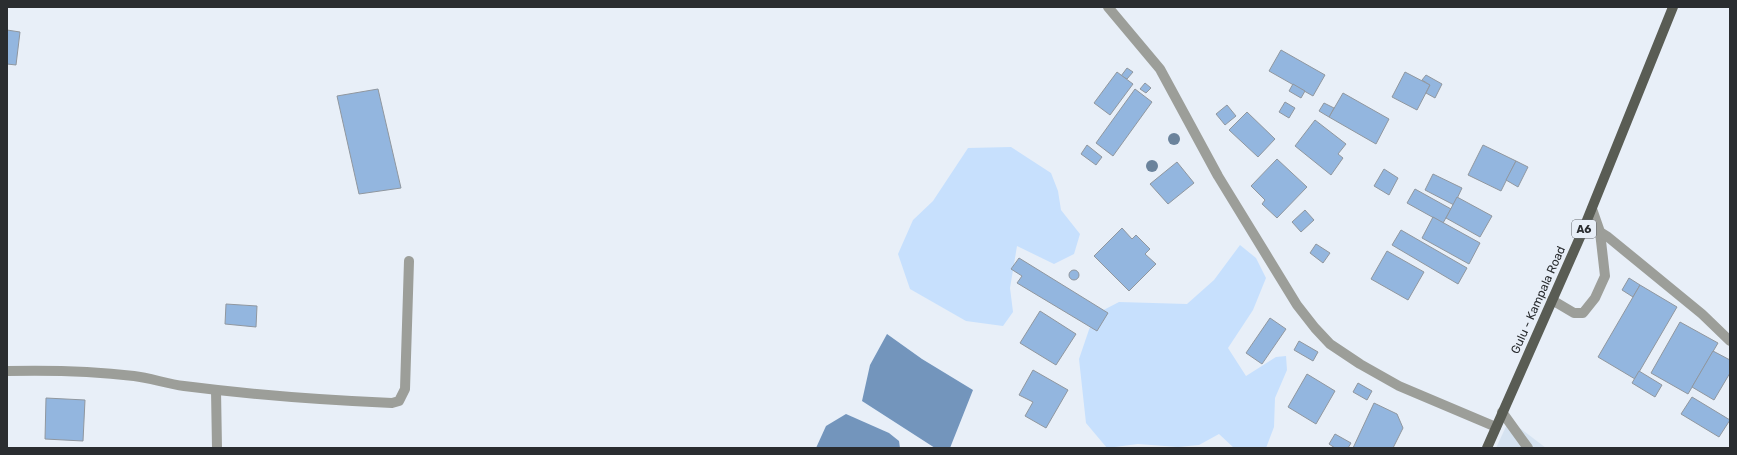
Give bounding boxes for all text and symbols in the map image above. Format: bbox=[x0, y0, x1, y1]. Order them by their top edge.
road number: A6 bbox=[1572, 220, 1596, 238]
street label: Gulu - Kampala Road bbox=[1508, 244, 1568, 356]

